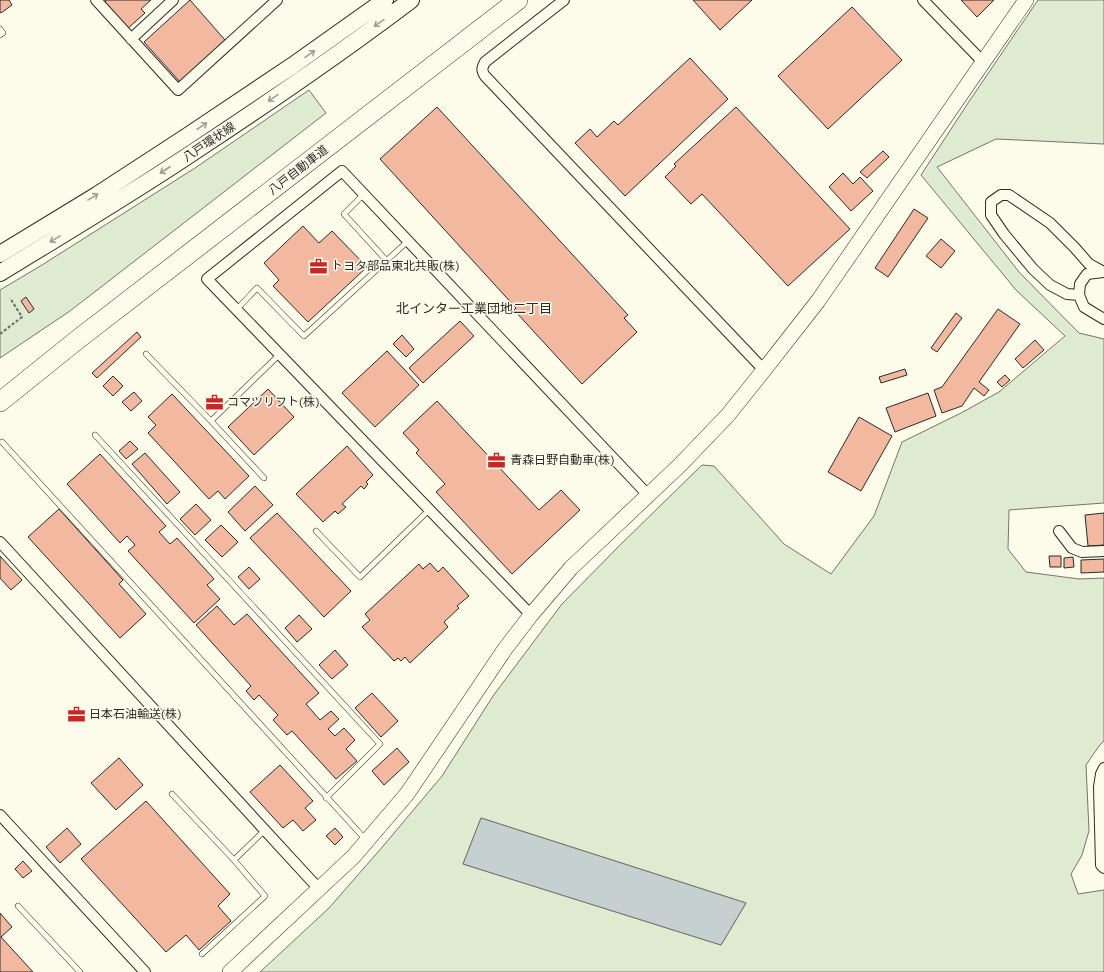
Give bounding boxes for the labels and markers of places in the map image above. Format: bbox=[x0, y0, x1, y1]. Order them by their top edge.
office icon: トヨタ部品東北共販(株) bbox=[308, 256, 328, 276]
place label: トヨタ部品東北共販(株) bbox=[331, 259, 459, 273]
office icon: コマツリフト(株) bbox=[204, 392, 224, 412]
place label: コマツリフト(株) bbox=[227, 395, 319, 409]
office icon: 青森日野自動車(株) bbox=[487, 450, 507, 470]
place label: 青森日野自動車(株) bbox=[510, 453, 614, 467]
office icon: 日本石油輸送(株) bbox=[66, 704, 86, 724]
place label: 日本石油輸送(株) bbox=[89, 707, 181, 721]

